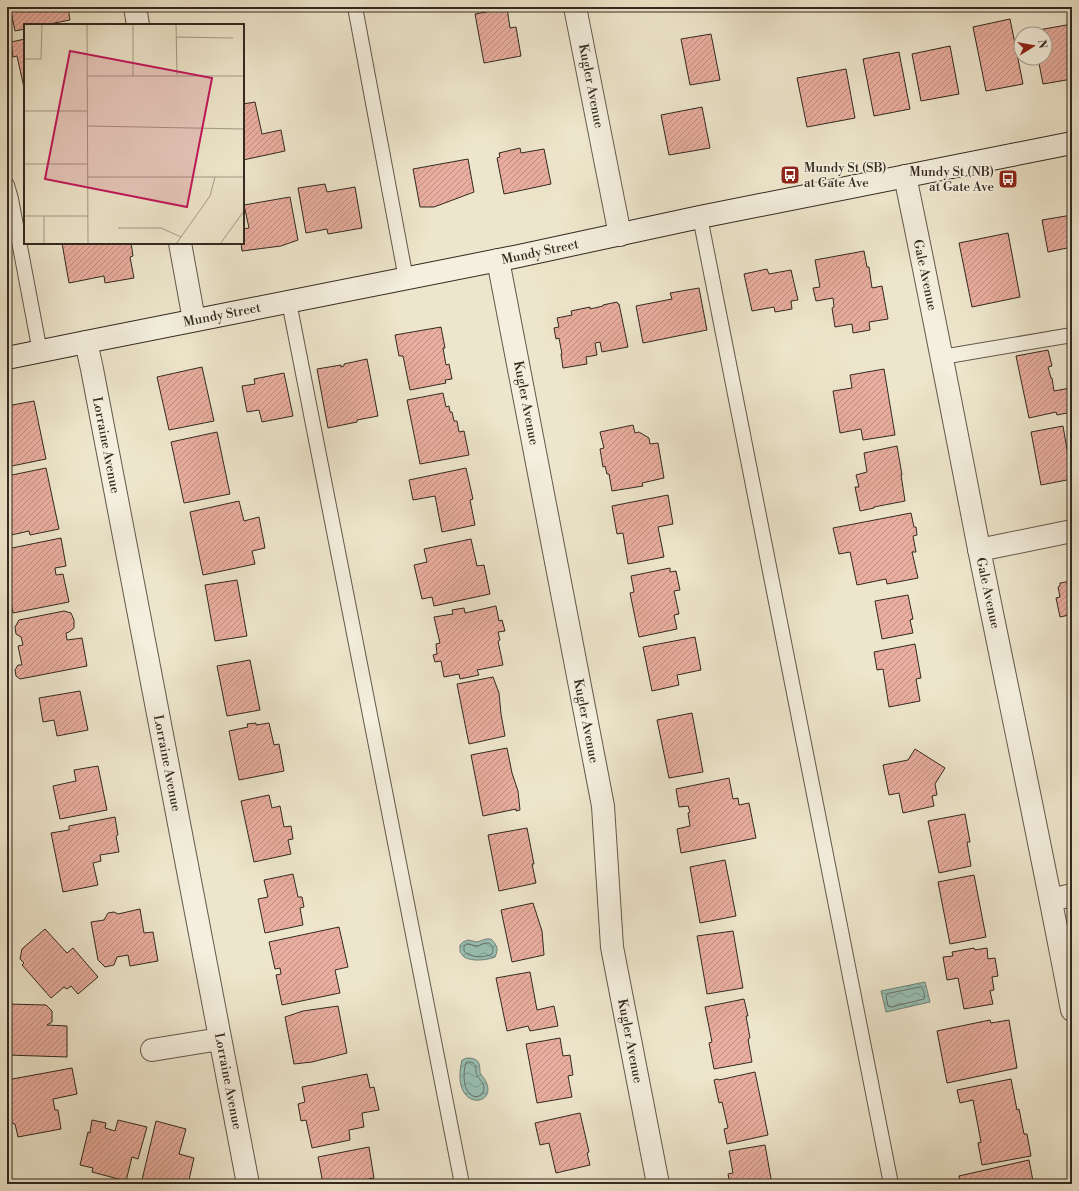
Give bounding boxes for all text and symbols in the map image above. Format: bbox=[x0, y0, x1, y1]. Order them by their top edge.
inset map bbox=[24, 24, 244, 244]
north arrow bbox=[1013, 26, 1053, 66]
text: N bbox=[1034, 39, 1050, 50]
street label: Kugler Avenue bbox=[575, 43, 607, 130]
place label: Mundy St (SB) at Gate Ave bbox=[804, 160, 887, 191]
bus stop icon: Mundy St (SB) at Gate Ave bbox=[779, 164, 801, 186]
place label: Mundy St (NB) at Gate Ave bbox=[909, 164, 994, 195]
bus stop icon: Mundy St (NB) at Gate Ave bbox=[997, 168, 1019, 190]
street label: Mundy Street bbox=[500, 236, 580, 268]
street label: Gale Avenue bbox=[910, 238, 940, 312]
street label: Mundy Street bbox=[182, 300, 262, 330]
street label: Kugler Avenue bbox=[510, 360, 542, 447]
street label: Lorraine Avenue bbox=[89, 395, 123, 495]
street label: Gale Avenue bbox=[973, 556, 1003, 630]
street label: Kugler Avenue bbox=[570, 678, 602, 765]
street label: Lorraine Avenue bbox=[150, 713, 184, 813]
street label: Kugler Avenue bbox=[614, 998, 646, 1085]
street label: Lorraine Avenue bbox=[211, 1031, 245, 1131]

